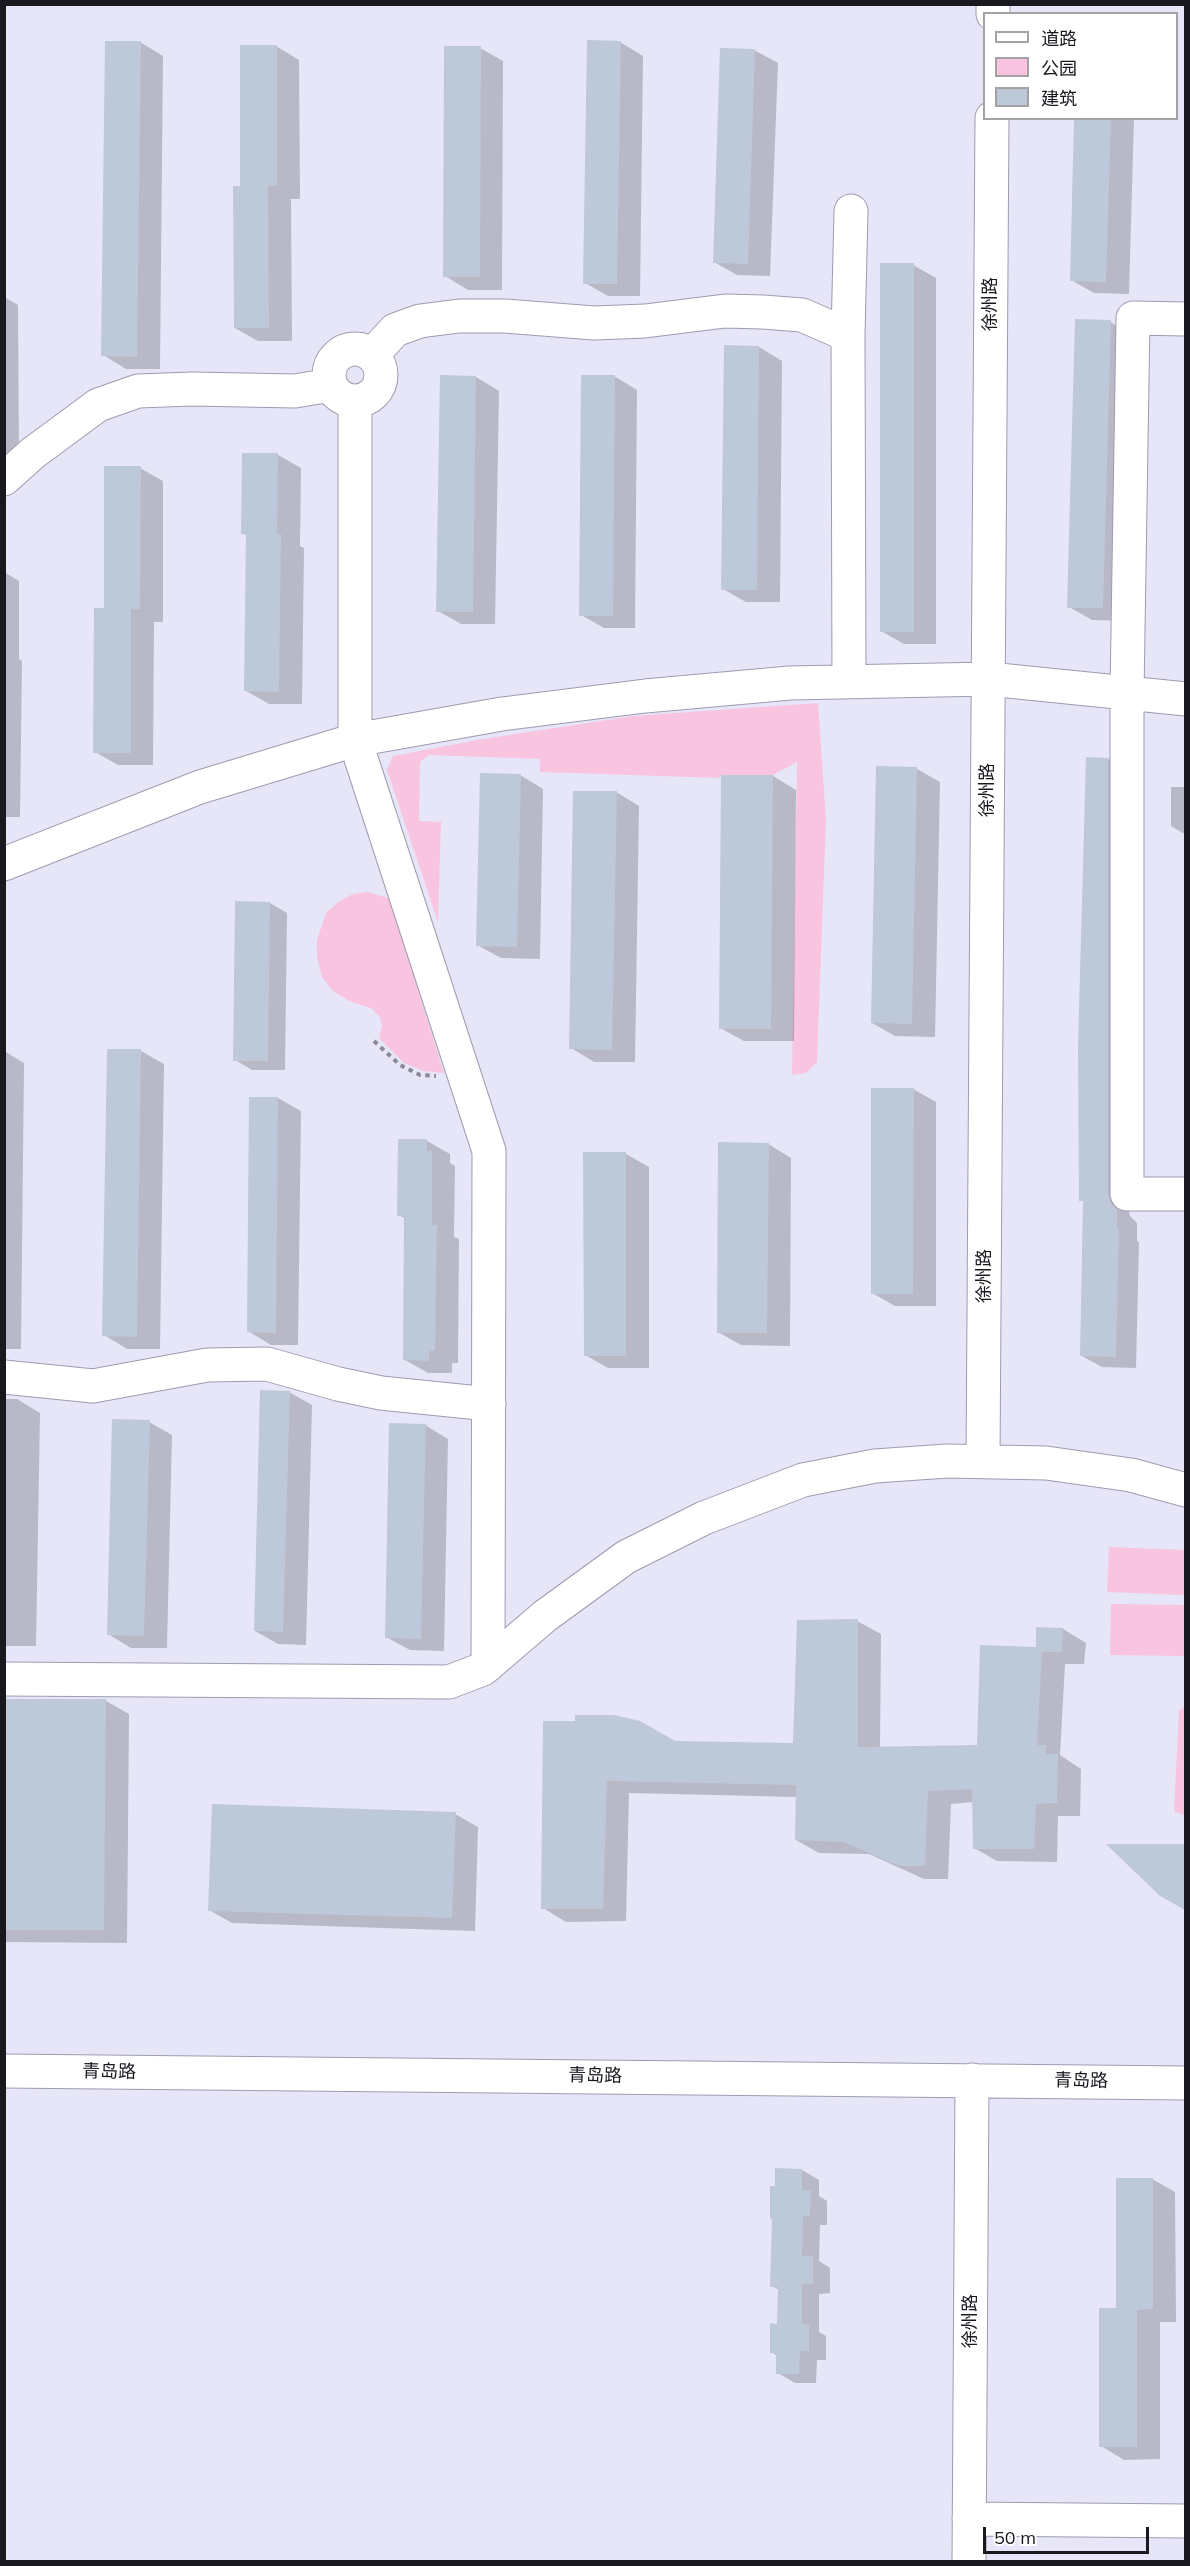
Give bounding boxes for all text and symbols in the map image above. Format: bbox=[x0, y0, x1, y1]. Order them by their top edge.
legend bbox=[983, 12, 1178, 120]
text: 道路 bbox=[1041, 27, 1077, 50]
text: 公园 bbox=[1041, 57, 1077, 80]
text: 建筑 bbox=[1041, 87, 1077, 110]
street label: 徐州路 bbox=[980, 277, 1002, 331]
street label: 徐州路 bbox=[977, 763, 999, 817]
street label: 徐州路 bbox=[974, 1249, 996, 1303]
street label: 青岛路 bbox=[82, 2061, 136, 2083]
street label: 青岛路 bbox=[568, 2065, 622, 2087]
street label: 青岛路 bbox=[1054, 2070, 1108, 2092]
street label: 徐州路 bbox=[960, 2294, 982, 2348]
scale bar bbox=[986, 2515, 1152, 2553]
text: 50 m bbox=[994, 2526, 1036, 2549]

